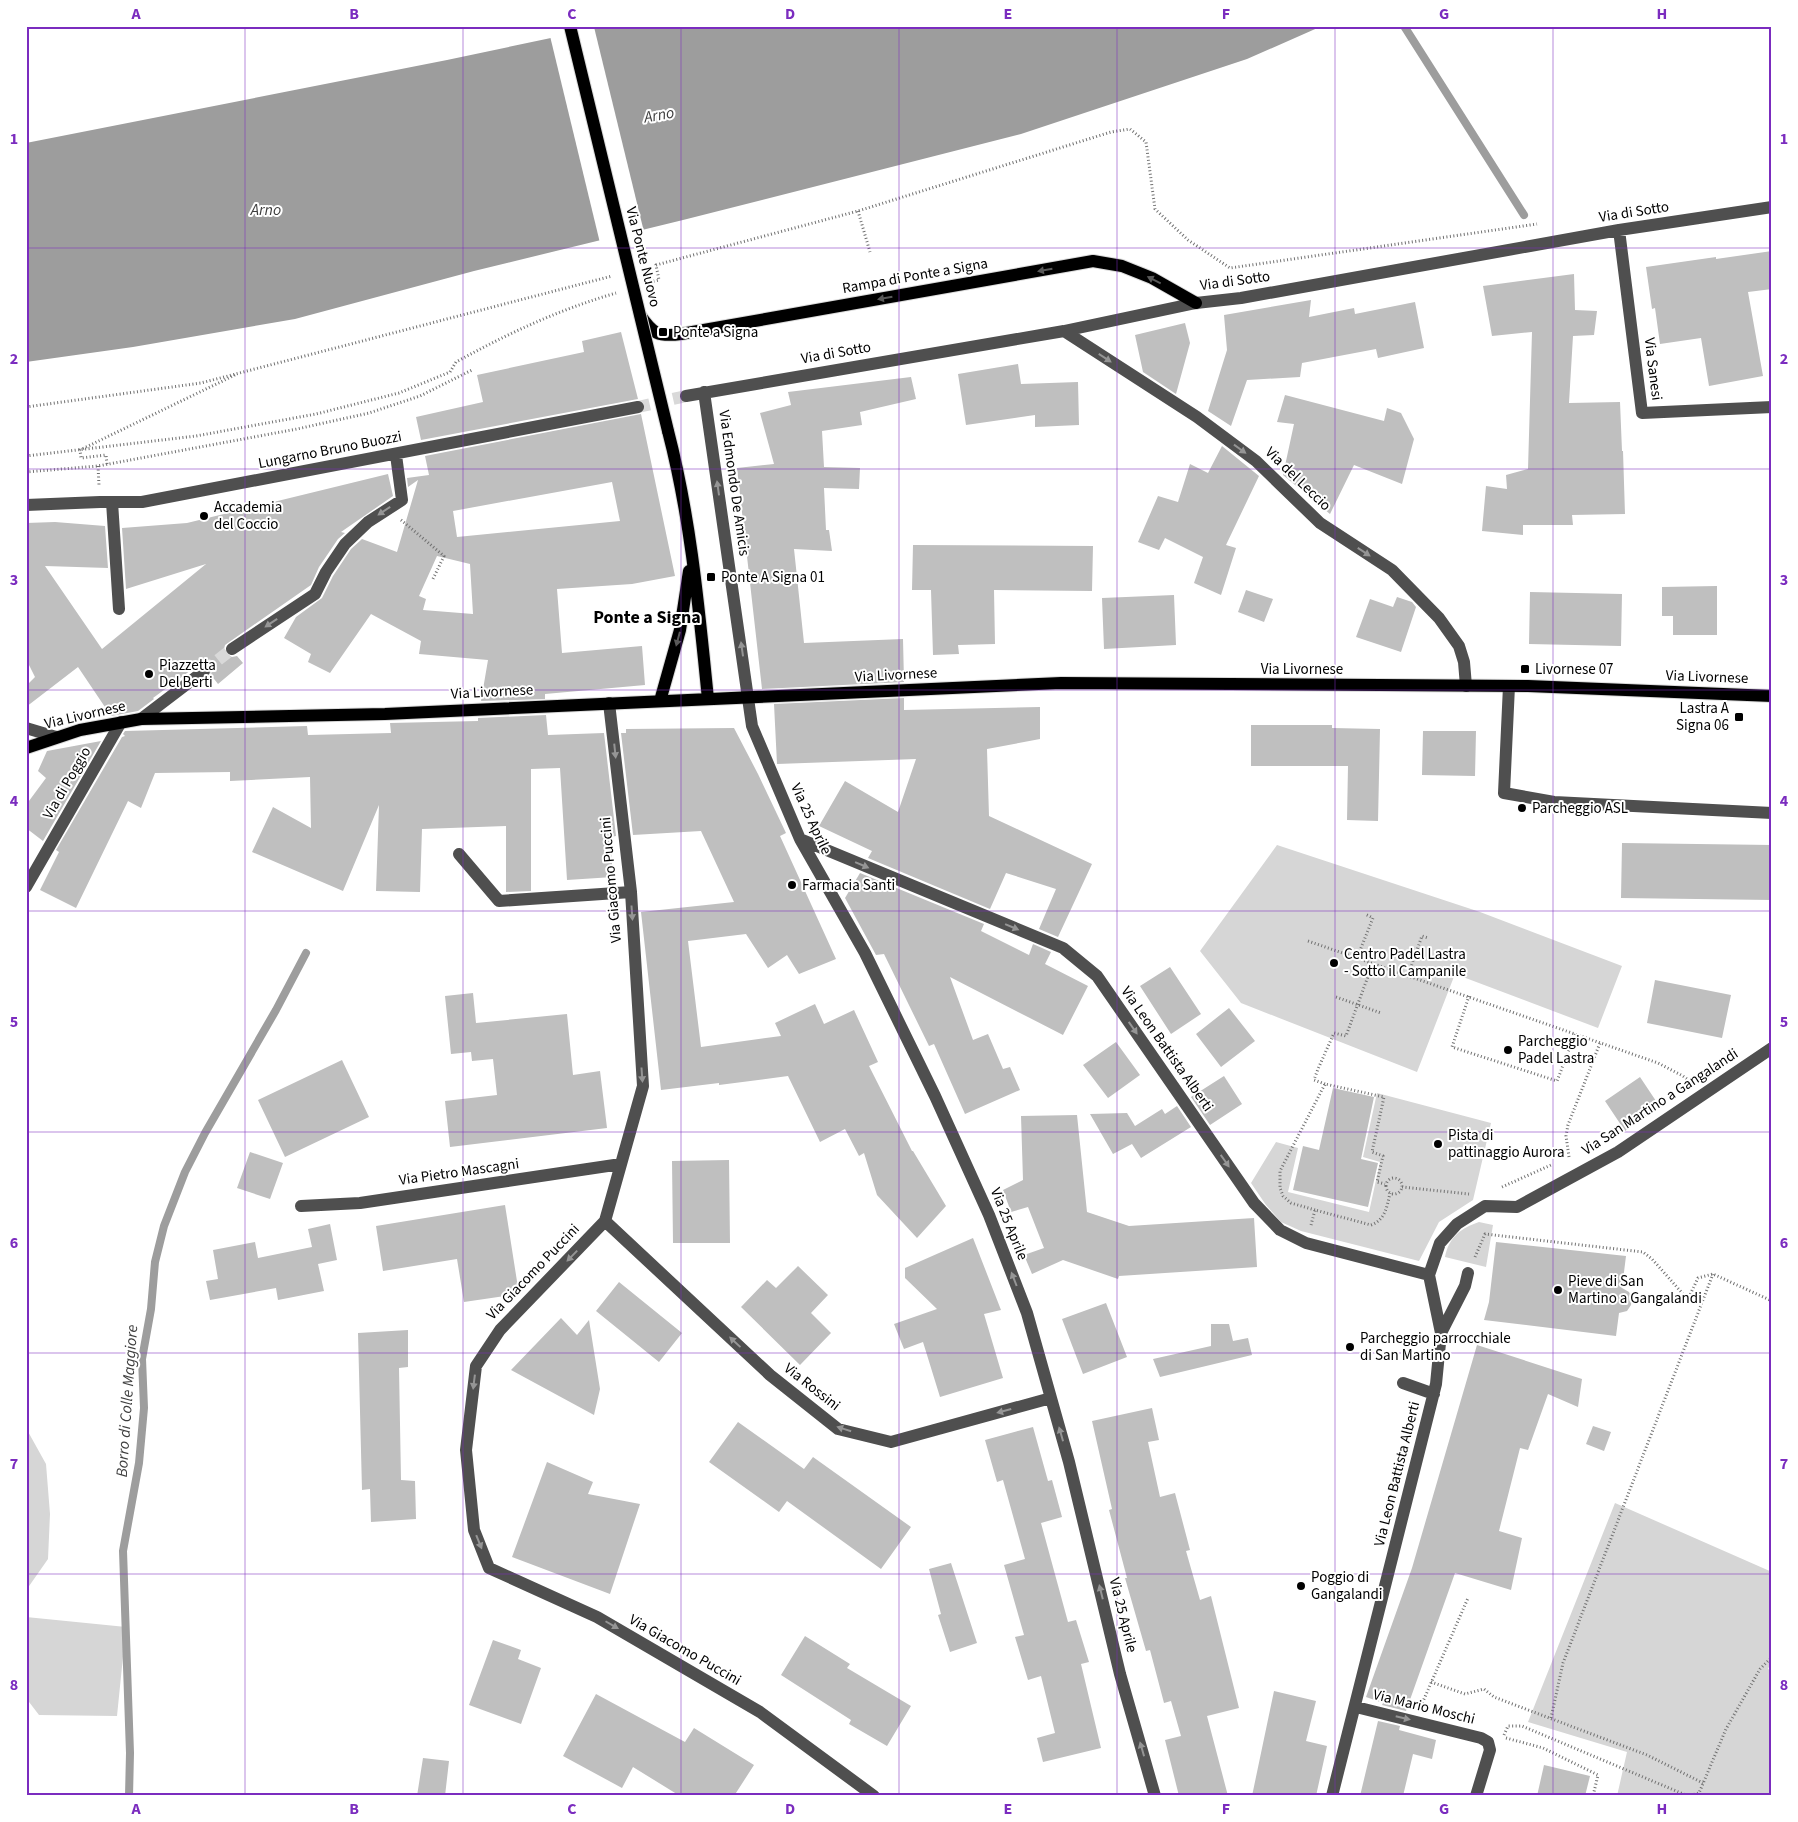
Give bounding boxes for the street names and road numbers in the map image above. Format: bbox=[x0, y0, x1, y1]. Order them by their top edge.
street label: Via di Sotto bbox=[1597, 196, 1671, 228]
street label: Via Ponte Nuovo bbox=[620, 205, 666, 309]
street label: Rampa di Ponte a Signa bbox=[841, 253, 989, 299]
street label: Via di Sotto bbox=[1199, 266, 1271, 296]
street label: Via Sanesi bbox=[1639, 336, 1667, 402]
street label: Via di Sotto bbox=[799, 337, 873, 369]
street label: Via Edmondo De Amicis bbox=[713, 409, 755, 557]
street label: Lungarno Bruno Buozzi bbox=[256, 426, 404, 474]
street label: Via del Leccio bbox=[1260, 442, 1336, 516]
street label: Via Livornese bbox=[1261, 659, 1343, 680]
street label: Via Livornese bbox=[854, 662, 938, 688]
street label: Via Livornese bbox=[1665, 665, 1749, 689]
street label: Via Livornese bbox=[450, 679, 534, 705]
street label: Via Livornese bbox=[42, 695, 128, 735]
street label: Via di Poggio bbox=[38, 743, 96, 823]
street label: Via 25 Aprile bbox=[785, 780, 837, 858]
street label: Via Giacomo Puccini bbox=[595, 816, 627, 944]
street label: Via Leon Battista Alberti bbox=[1116, 982, 1218, 1116]
street label: Via San Martino a Gangalandi bbox=[1578, 1043, 1742, 1161]
street label: Via Pietro Mascagni bbox=[398, 1153, 520, 1191]
street label: Via 25 Aprile bbox=[985, 1185, 1033, 1263]
street label: Via Giacomo Puccini bbox=[482, 1219, 584, 1325]
street label: Via Rossini bbox=[779, 1358, 845, 1416]
street label: Via Leon Battista Alberti bbox=[1369, 1399, 1425, 1549]
street label: Via 25 Aprile bbox=[1104, 1575, 1142, 1655]
street label: Via Giacomo Puccini bbox=[625, 1609, 745, 1691]
street label: Via Mario Moschi bbox=[1371, 1684, 1477, 1730]

